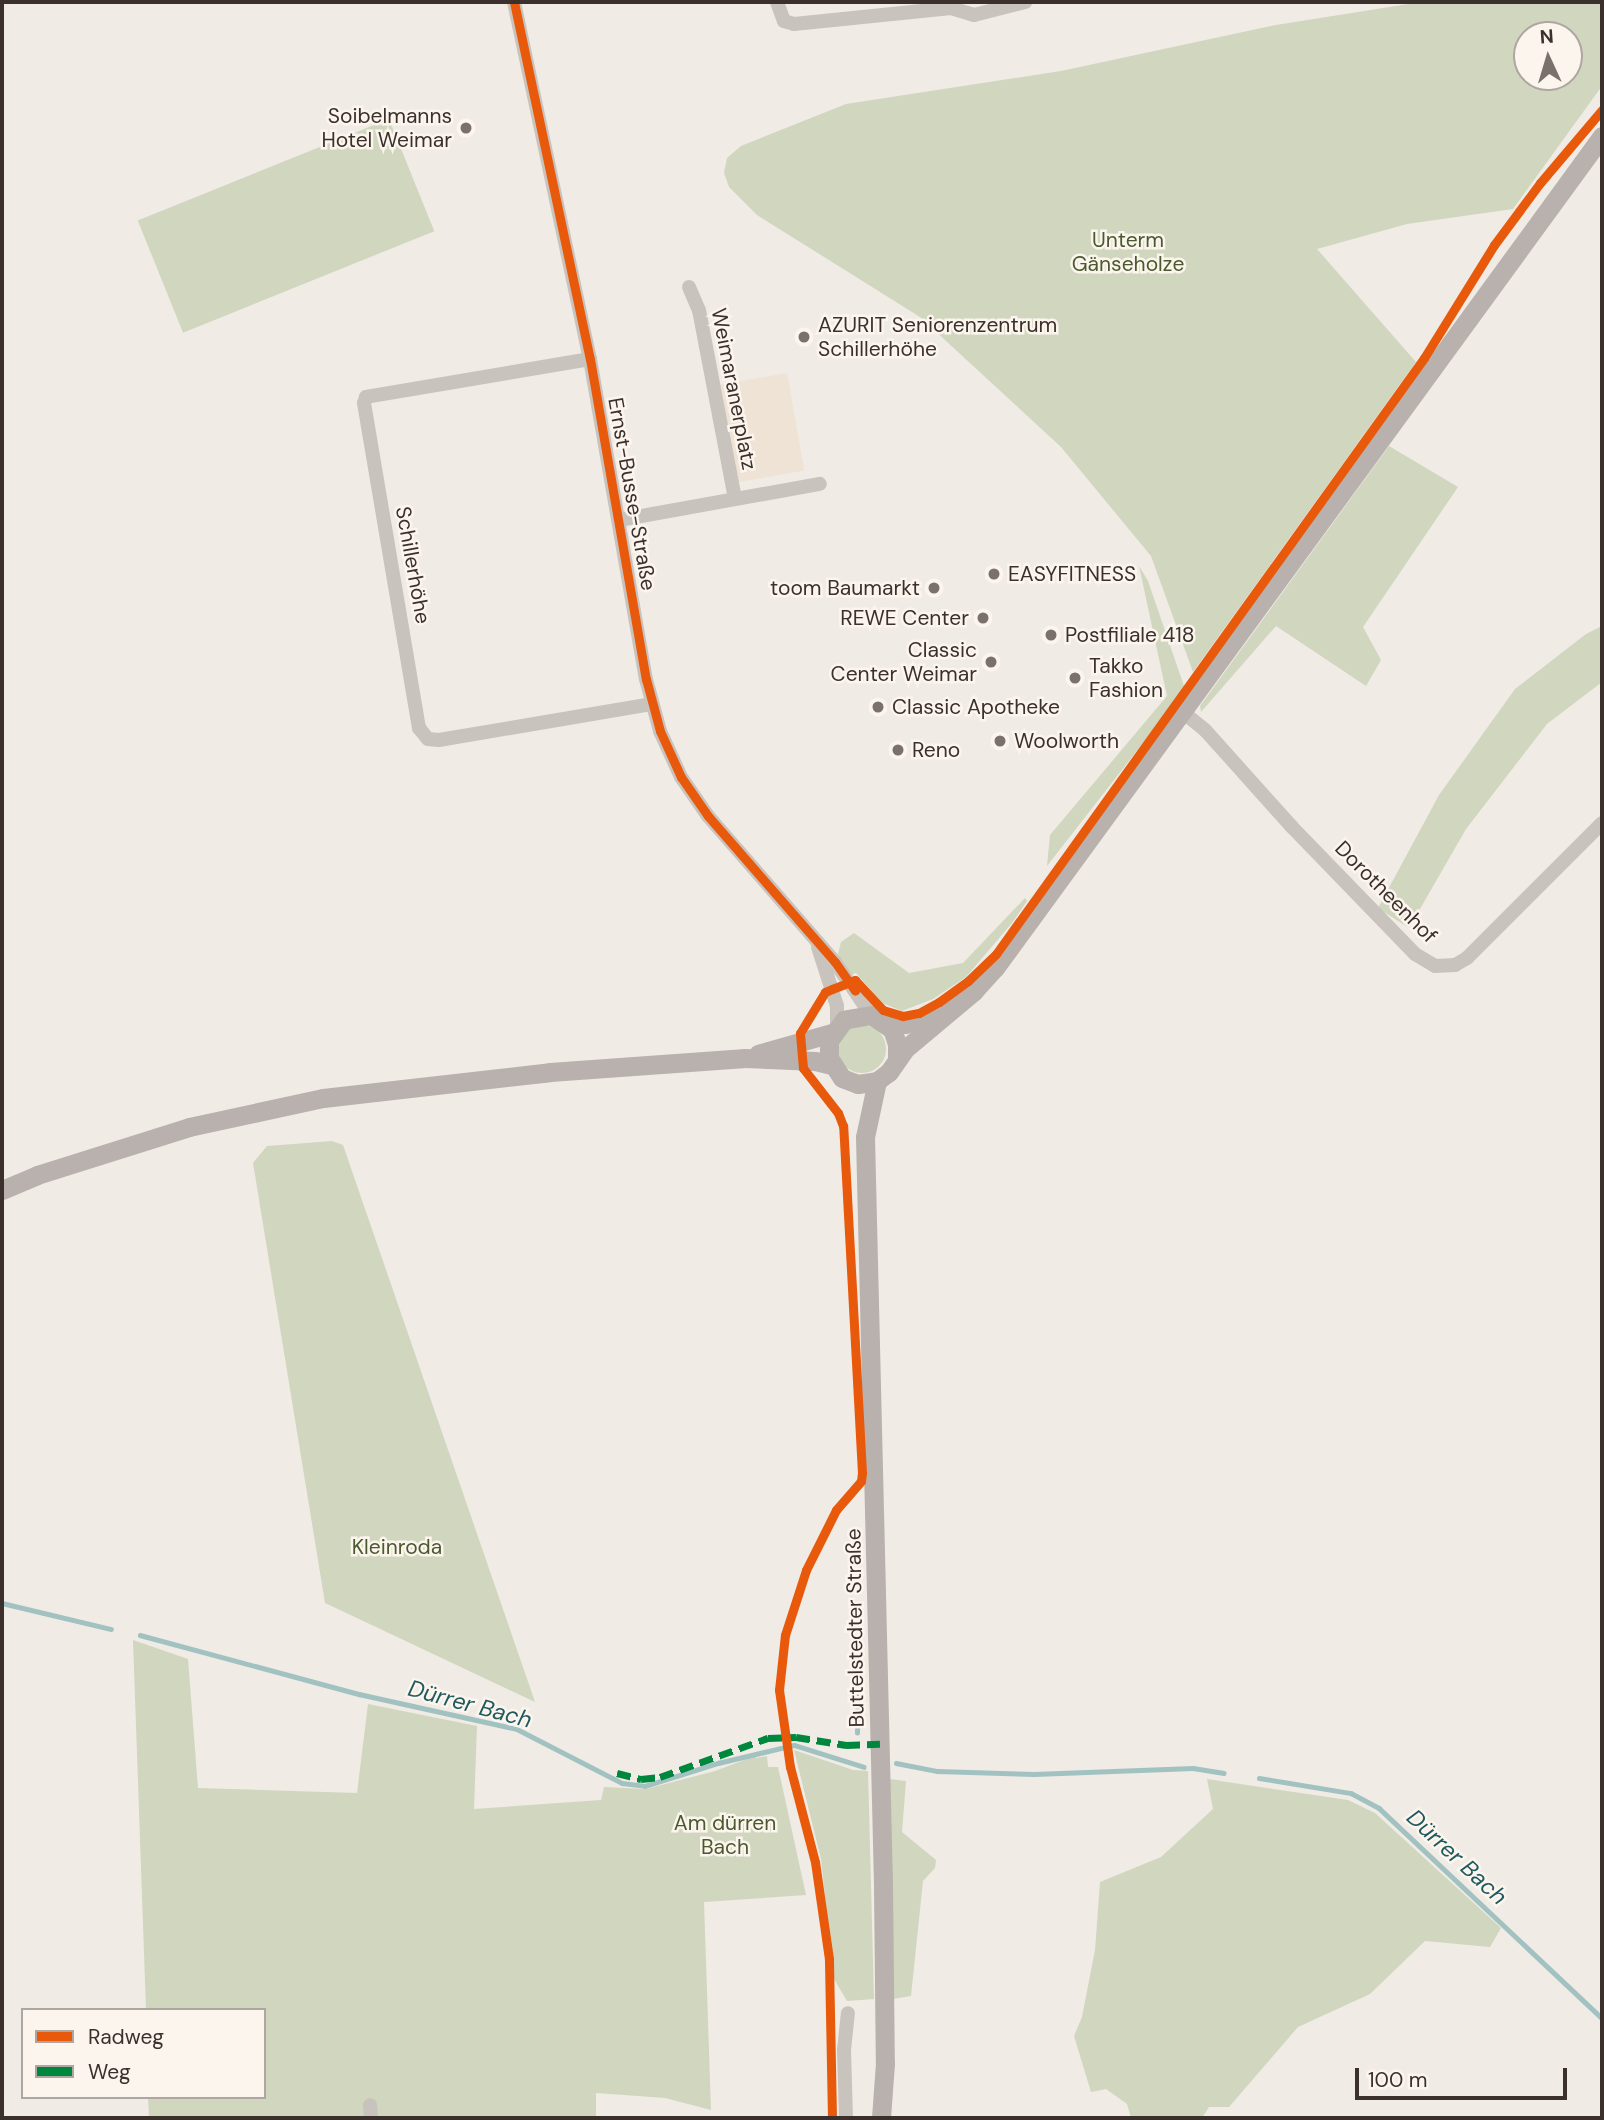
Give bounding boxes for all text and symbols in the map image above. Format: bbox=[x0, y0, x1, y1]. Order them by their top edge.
north arrow bbox=[1513, 21, 1583, 91]
text: N bbox=[1539, 24, 1554, 50]
place label: Soibelmanns Hotel Weimar bbox=[321, 103, 452, 153]
marker: Soibelmanns Hotel Weimar bbox=[458, 120, 474, 136]
park label: Unterm Gänseholze bbox=[1072, 227, 1184, 277]
street label: Weimaranerplatz bbox=[706, 306, 762, 472]
place label: AZURIT Seniorenzentrum Schillerhöhe bbox=[818, 312, 1057, 362]
marker: AZURIT Seniorenzentrum Schillerhöhe bbox=[796, 329, 812, 345]
street label: Ernst-Busse-Straße bbox=[603, 396, 661, 592]
street label: Schillerhöhe bbox=[390, 504, 436, 626]
place label: EASYFITNESS bbox=[1008, 561, 1136, 587]
marker: EASYFITNESS bbox=[986, 566, 1002, 582]
place label: toom Baumarkt bbox=[770, 575, 920, 601]
marker: toom Baumarkt bbox=[926, 580, 942, 596]
place label: REWE Center bbox=[840, 605, 969, 631]
marker: REWE Center bbox=[975, 610, 991, 626]
place label: Postfiliale 418 bbox=[1065, 622, 1195, 648]
marker: Postfiliale 418 bbox=[1043, 627, 1059, 643]
place label: Classic Center Weimar bbox=[831, 637, 977, 687]
place label: Takko Fashion bbox=[1089, 653, 1163, 703]
marker: Classic Center Weimar bbox=[983, 654, 999, 670]
marker: Takko Fashion bbox=[1067, 670, 1083, 686]
place label: Classic Apotheke bbox=[892, 694, 1060, 720]
marker: Classic Apotheke bbox=[870, 699, 886, 715]
place label: Woolworth bbox=[1014, 728, 1119, 754]
marker: Woolworth bbox=[992, 733, 1008, 749]
place label: Reno bbox=[912, 737, 960, 763]
marker: Reno bbox=[890, 742, 906, 758]
street label: Dorotheenhof bbox=[1330, 836, 1442, 948]
street label: Buttelstedter Straße bbox=[841, 1528, 869, 1728]
park label: Kleinroda bbox=[352, 1534, 442, 1560]
water label: Dürrer Bach bbox=[405, 1674, 535, 1734]
water label: Dürrer Bach bbox=[1401, 1804, 1513, 1910]
park label: Am dürren Bach bbox=[674, 1810, 776, 1860]
legend bbox=[21, 2008, 266, 2099]
text: Radweg bbox=[88, 2023, 164, 2051]
scale bar bbox=[1359, 2054, 1571, 2098]
text: Weg bbox=[88, 2058, 131, 2086]
text: 100 m bbox=[1368, 2066, 1428, 2094]

